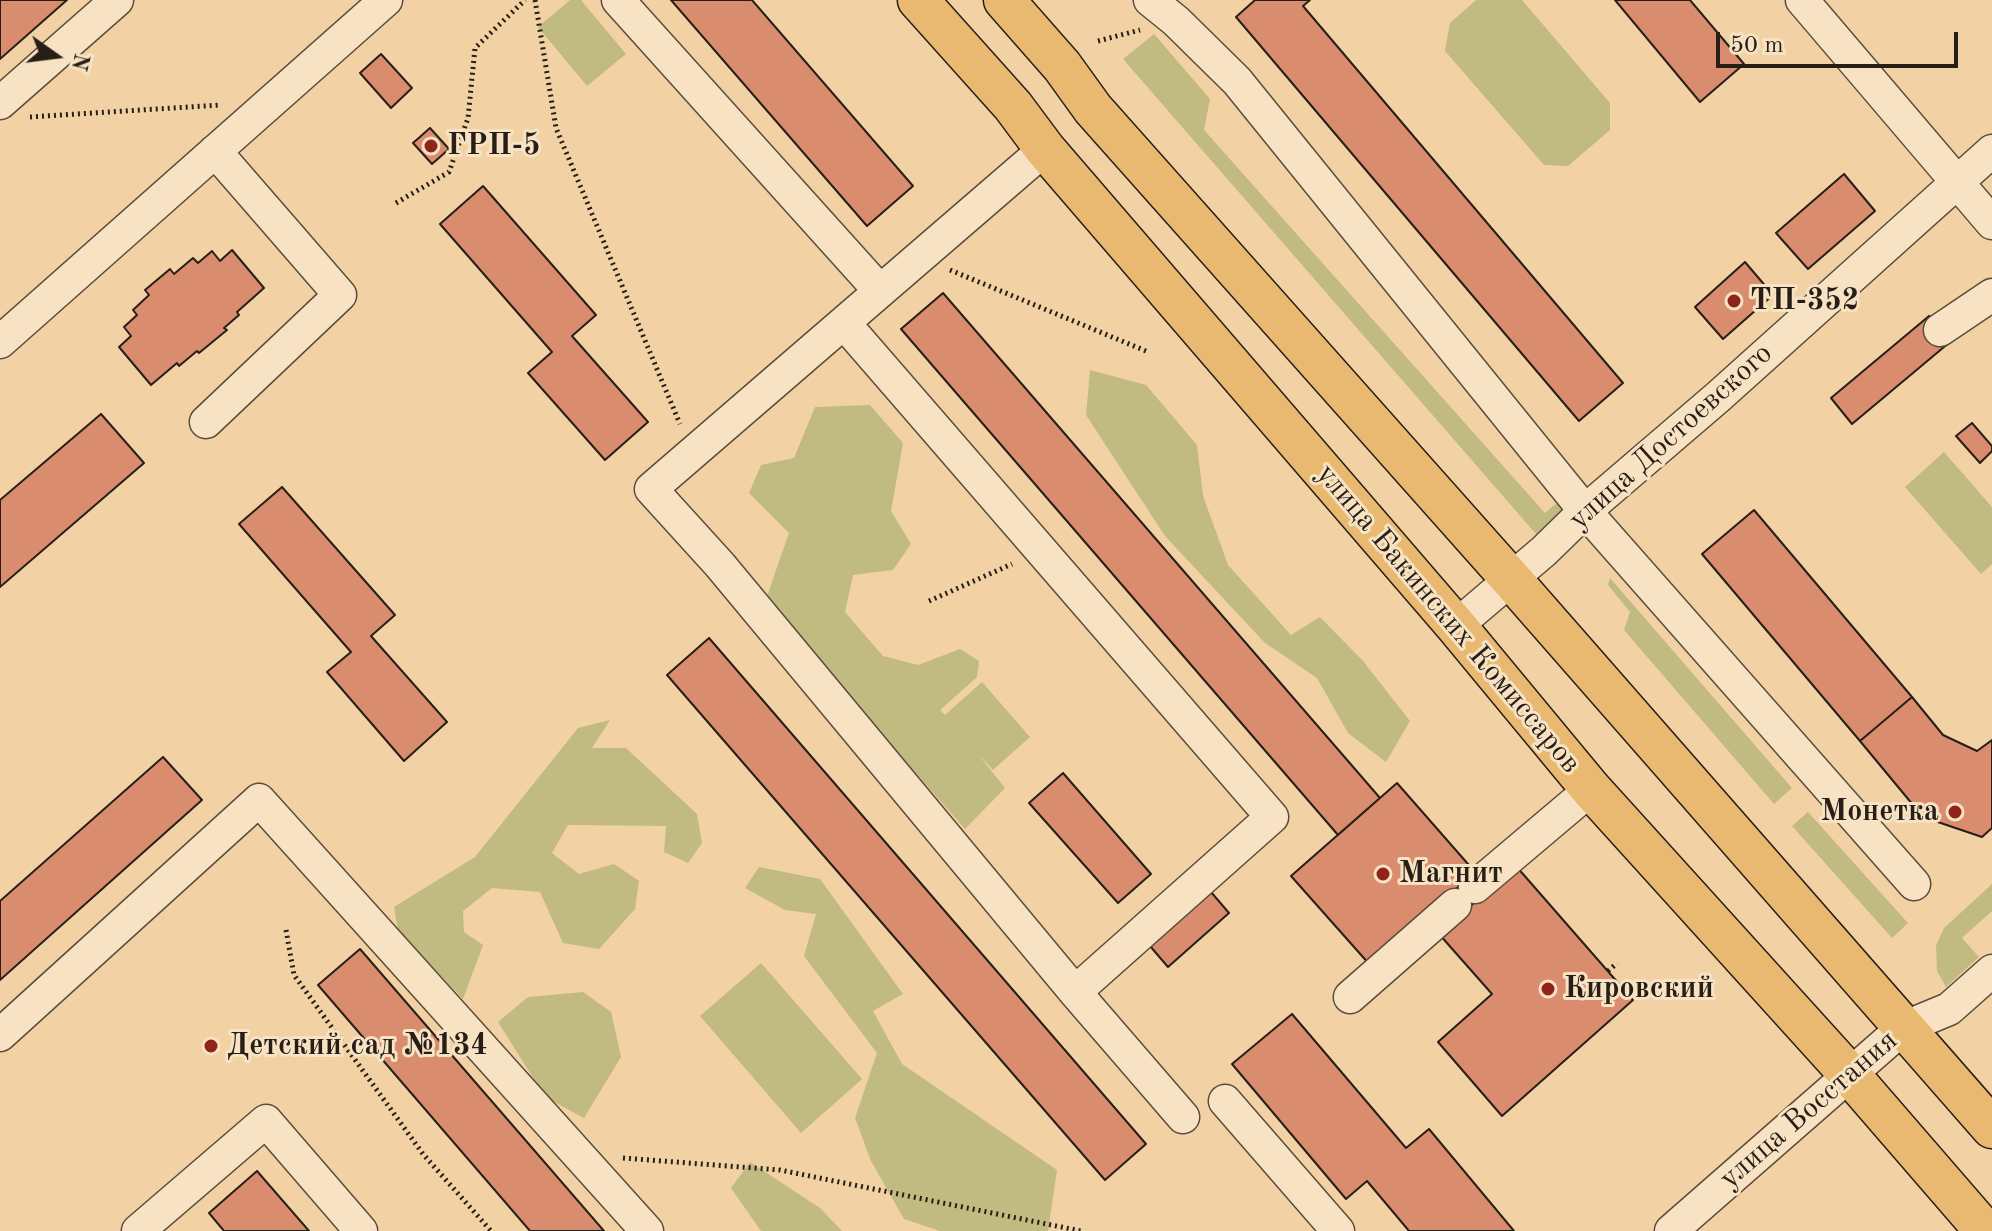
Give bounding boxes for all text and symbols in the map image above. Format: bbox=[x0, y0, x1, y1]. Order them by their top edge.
north arrow bbox=[16, 16, 96, 96]
scale bar bbox=[1720, 16, 1962, 66]
text: 50 m bbox=[1730, 34, 1784, 58]
text: N bbox=[67, 51, 92, 73]
place label: ГРП-5 bbox=[447, 128, 540, 164]
marker: ГРП-5 bbox=[422, 137, 440, 155]
place label: ТП-352 bbox=[1750, 283, 1859, 319]
marker: ТП-352 bbox=[1725, 292, 1743, 310]
street label: улица Достоевского bbox=[1562, 336, 1780, 538]
street label: улица Бакинских Комиссаров bbox=[1308, 457, 1588, 781]
place label: Монетка bbox=[1821, 794, 1939, 830]
marker: Монетка bbox=[1946, 803, 1964, 821]
place label: Магнит bbox=[1399, 856, 1503, 892]
marker: Магнит bbox=[1374, 865, 1392, 883]
place label: Кировский bbox=[1564, 971, 1714, 1007]
marker: Кировский bbox=[1539, 980, 1557, 998]
street label: улица Восстания bbox=[1713, 1023, 1905, 1197]
place label: Детский сад №134 bbox=[227, 1028, 488, 1064]
marker: Детский сад №134 bbox=[202, 1037, 220, 1055]

